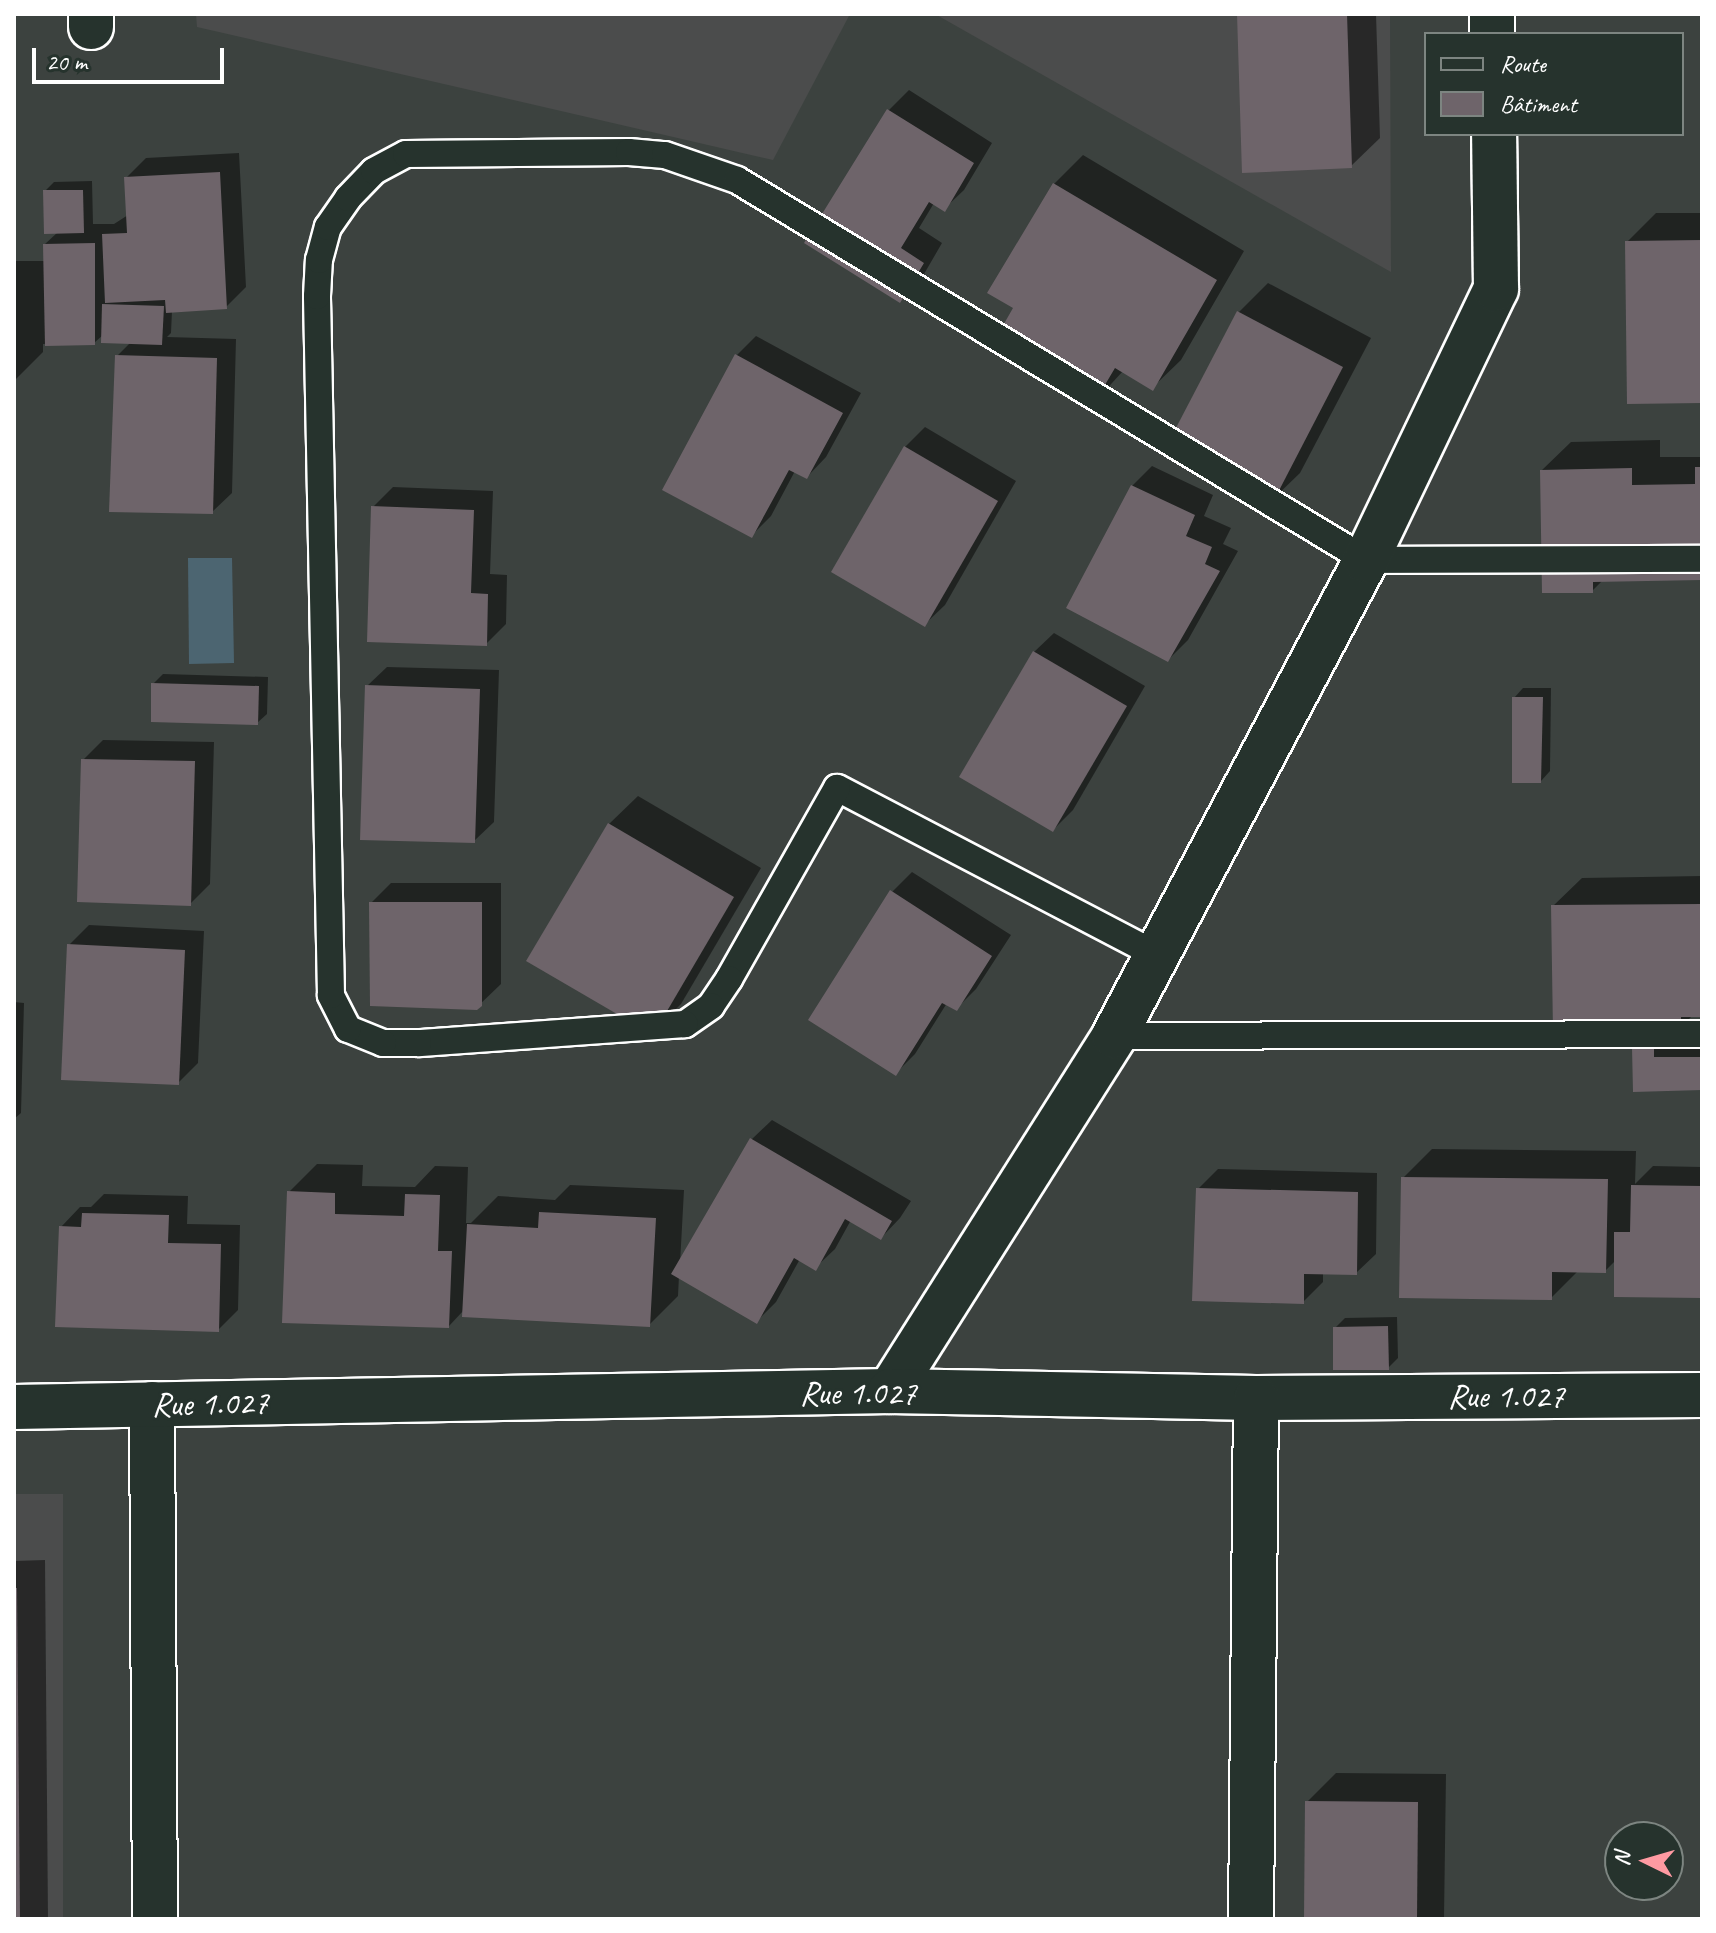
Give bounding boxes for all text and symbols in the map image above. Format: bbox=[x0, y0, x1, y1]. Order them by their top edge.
scale bar bbox=[36, 32, 228, 82]
legend bbox=[1424, 32, 1684, 136]
text: 20 m bbox=[46, 47, 87, 77]
text: Route bbox=[1500, 49, 1546, 79]
text: Bâtiment bbox=[1500, 89, 1577, 119]
street label: Rue 1.027 bbox=[799, 1373, 917, 1413]
street label: Rue 1.027 bbox=[1447, 1376, 1565, 1416]
street label: Rue 1.027 bbox=[151, 1382, 269, 1424]
north arrow bbox=[1604, 1821, 1684, 1901]
text: N bbox=[1608, 1851, 1637, 1867]

